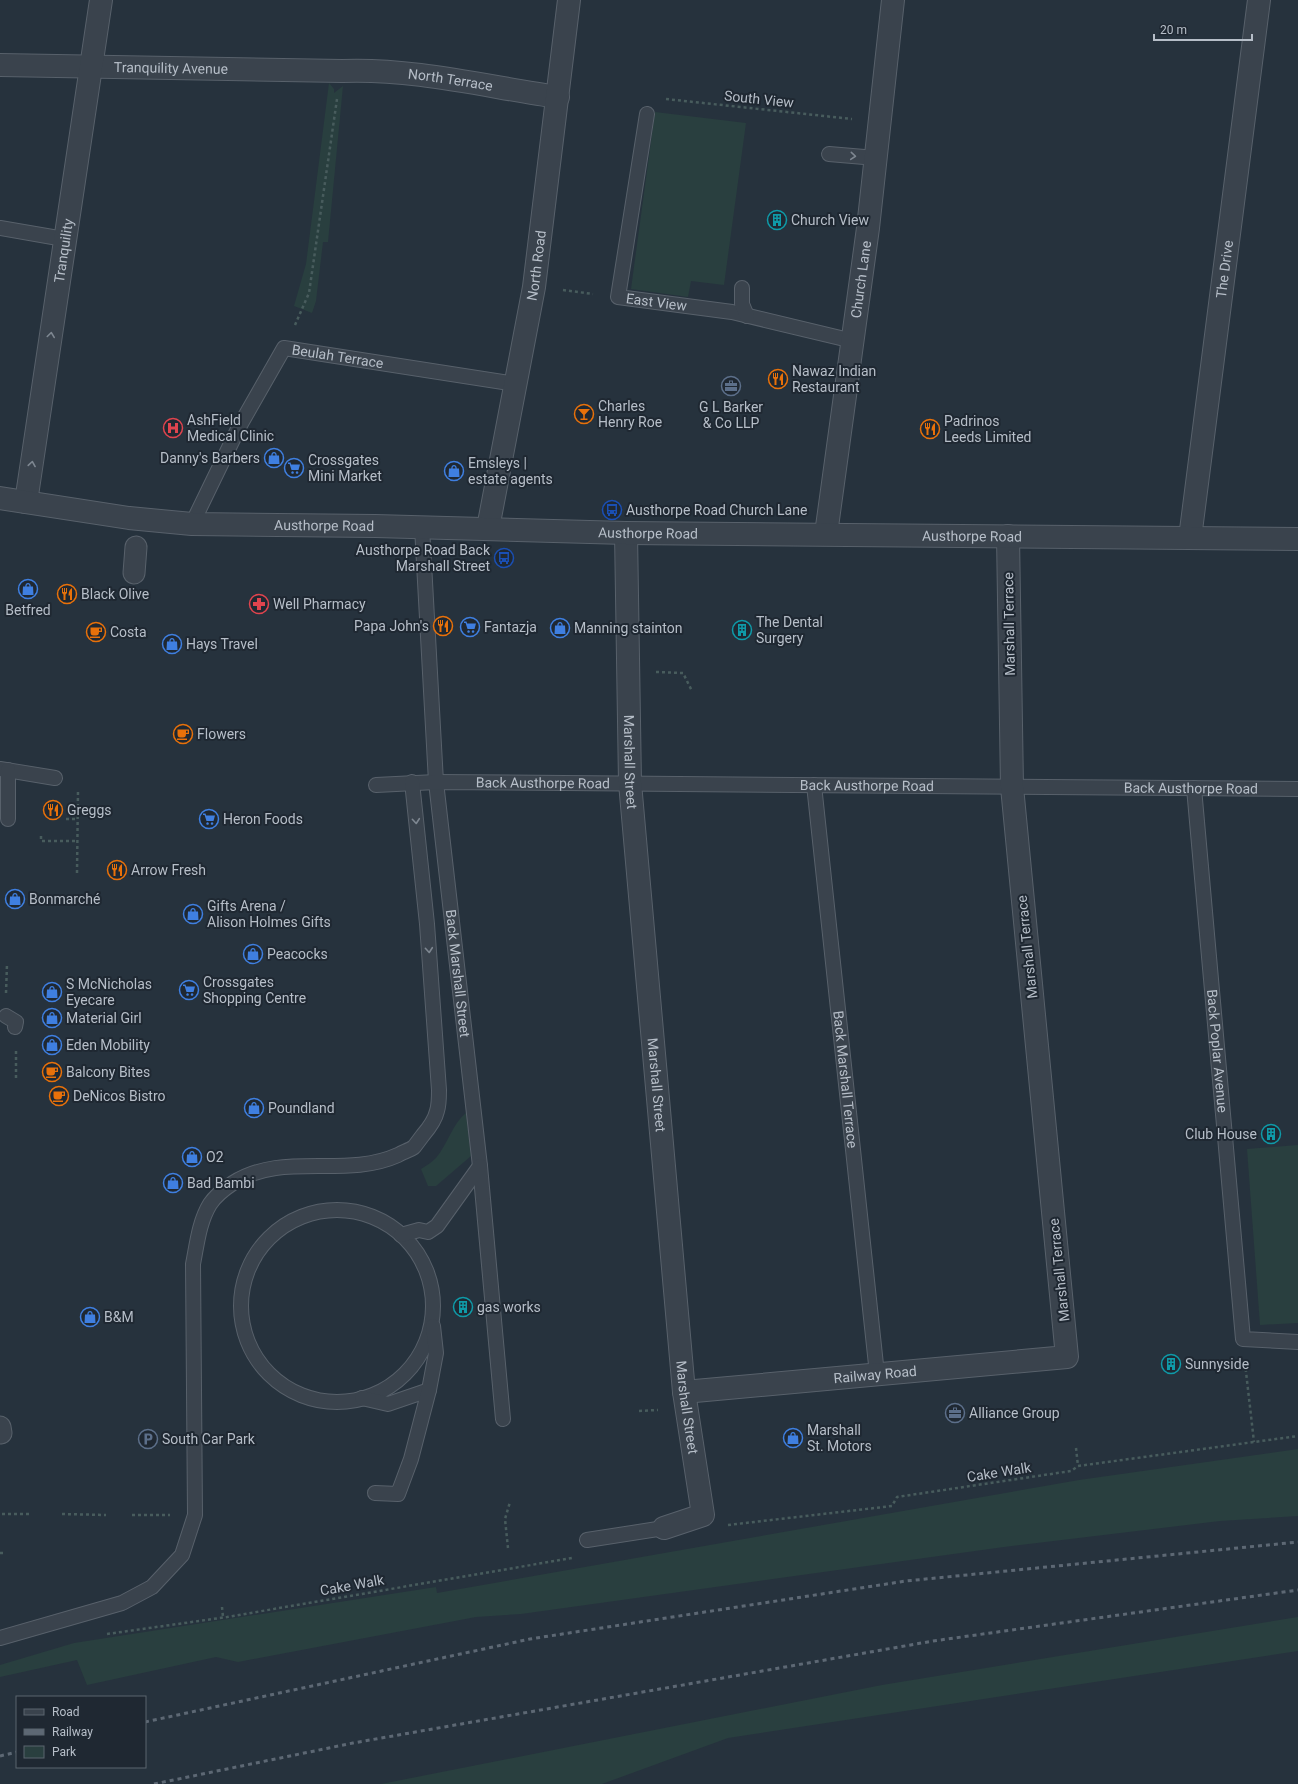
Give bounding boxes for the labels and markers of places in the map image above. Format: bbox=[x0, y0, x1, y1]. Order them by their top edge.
building icon: Church View bbox=[766, 209, 788, 231]
place label: Church View bbox=[791, 212, 869, 228]
place label: Nawaz Indian Restaurant bbox=[792, 363, 876, 395]
restaurant icon: Nawaz Indian Restaurant bbox=[767, 368, 789, 390]
office icon: G L Barker & Co LLP bbox=[720, 375, 742, 397]
place label: Charles Henry Roe bbox=[598, 398, 662, 430]
place label: G L Barker & Co LLP bbox=[699, 399, 763, 431]
bar icon: Charles Henry Roe bbox=[573, 403, 595, 425]
place label: AshField Medical Clinic bbox=[187, 412, 274, 444]
place label: Padrinos Leeds Limited bbox=[944, 413, 1032, 445]
hospital icon: AshField Medical Clinic bbox=[162, 417, 184, 439]
restaurant icon: Padrinos Leeds Limited bbox=[919, 418, 941, 440]
shop icon: Danny's Barbers bbox=[263, 447, 285, 469]
place label: Danny's Barbers bbox=[160, 450, 260, 466]
place label: Crossgates Mini Market bbox=[308, 452, 382, 484]
place label: Emsleys | estate agents bbox=[468, 455, 553, 487]
supermarket icon: Crossgates Mini Market bbox=[283, 457, 305, 479]
shop icon: Emsleys | estate agents bbox=[443, 460, 465, 482]
bus stop icon: Austhorpe Road Church Lane bbox=[601, 499, 623, 521]
place label: Austhorpe Road Church Lane bbox=[626, 502, 807, 518]
place label: Austhorpe Road Back Marshall Street bbox=[356, 542, 491, 574]
bus stop icon: Austhorpe Road Back Marshall Street bbox=[493, 547, 515, 569]
shop icon: Betfred bbox=[17, 578, 39, 600]
restaurant icon: Black Olive bbox=[56, 583, 78, 605]
place label: Black Olive bbox=[81, 586, 149, 602]
pharmacy icon: Well Pharmacy bbox=[248, 593, 270, 615]
place label: Well Pharmacy bbox=[273, 596, 366, 612]
place label: Betfred bbox=[5, 602, 51, 618]
place label: The Dental Surgery bbox=[756, 614, 823, 646]
restaurant icon: Papa John's bbox=[432, 615, 454, 637]
supermarket icon: Fantazja bbox=[459, 616, 481, 638]
shop icon: Manning stainton bbox=[549, 617, 571, 639]
place label: Papa John's bbox=[354, 618, 429, 634]
place label: Fantazja bbox=[484, 619, 537, 635]
building icon: The Dental Surgery bbox=[731, 619, 753, 641]
place label: Manning stainton bbox=[574, 620, 683, 636]
cafe icon: Costa bbox=[85, 621, 107, 643]
place label: Costa bbox=[110, 624, 147, 640]
shop icon: Hays Travel bbox=[161, 633, 183, 655]
place label: Hays Travel bbox=[186, 636, 258, 652]
cafe icon: Flowers bbox=[172, 723, 194, 745]
place label: Flowers bbox=[197, 726, 246, 742]
restaurant icon: Greggs bbox=[42, 799, 64, 821]
place label: Greggs bbox=[67, 802, 112, 818]
supermarket icon: Heron Foods bbox=[198, 808, 220, 830]
place label: Heron Foods bbox=[223, 811, 303, 827]
restaurant icon: Arrow Fresh bbox=[106, 859, 128, 881]
place label: Arrow Fresh bbox=[131, 862, 206, 878]
shop icon: Bonmarché bbox=[4, 888, 26, 910]
place label: Bonmarché bbox=[29, 891, 100, 907]
place label: Gifts Arena / Alison Holmes Gifts bbox=[207, 898, 331, 930]
shop icon: Gifts Arena / Alison Holmes Gifts bbox=[182, 903, 204, 925]
shop icon: Peacocks bbox=[242, 943, 264, 965]
place label: Peacocks bbox=[267, 946, 328, 962]
place label: Crossgates Shopping Centre bbox=[203, 974, 306, 1006]
place label: S McNicholas Eyecare bbox=[66, 976, 152, 1008]
supermarket icon: Crossgates Shopping Centre bbox=[178, 979, 200, 1001]
shop icon: S McNicholas Eyecare bbox=[41, 981, 63, 1003]
shop icon: Material Girl bbox=[41, 1007, 63, 1029]
place label: Material Girl bbox=[66, 1010, 142, 1026]
shop icon: Eden Mobility bbox=[41, 1034, 63, 1056]
place label: Eden Mobility bbox=[66, 1037, 150, 1053]
cafe icon: Balcony Bites bbox=[41, 1061, 63, 1083]
place label: Balcony Bites bbox=[66, 1064, 150, 1080]
cafe icon: DeNicos Bistro bbox=[48, 1085, 70, 1107]
place label: DeNicos Bistro bbox=[73, 1088, 166, 1104]
shop icon: Poundland bbox=[243, 1097, 265, 1119]
place label: Poundland bbox=[268, 1100, 335, 1116]
building icon: Club House bbox=[1260, 1123, 1282, 1145]
place label: Club House bbox=[1185, 1126, 1257, 1142]
shop icon: O2 bbox=[181, 1146, 203, 1168]
place label: O2 bbox=[206, 1149, 224, 1165]
shop icon: Bad Bambi bbox=[162, 1172, 184, 1194]
place label: Bad Bambi bbox=[187, 1175, 255, 1191]
building icon: gas works bbox=[452, 1296, 474, 1318]
place label: gas works bbox=[477, 1299, 541, 1315]
shop icon: B&M bbox=[79, 1306, 101, 1328]
place label: B&M bbox=[104, 1309, 134, 1325]
building icon: Sunnyside bbox=[1160, 1353, 1182, 1375]
place label: Sunnyside bbox=[1185, 1356, 1249, 1372]
office icon: Alliance Group bbox=[944, 1402, 966, 1424]
place label: Alliance Group bbox=[969, 1405, 1060, 1421]
place label: Marshall St. Motors bbox=[807, 1422, 872, 1454]
shop icon: Marshall St. Motors bbox=[782, 1427, 804, 1449]
parking icon: South Car Park bbox=[137, 1428, 159, 1450]
place label: South Car Park bbox=[162, 1431, 256, 1447]

